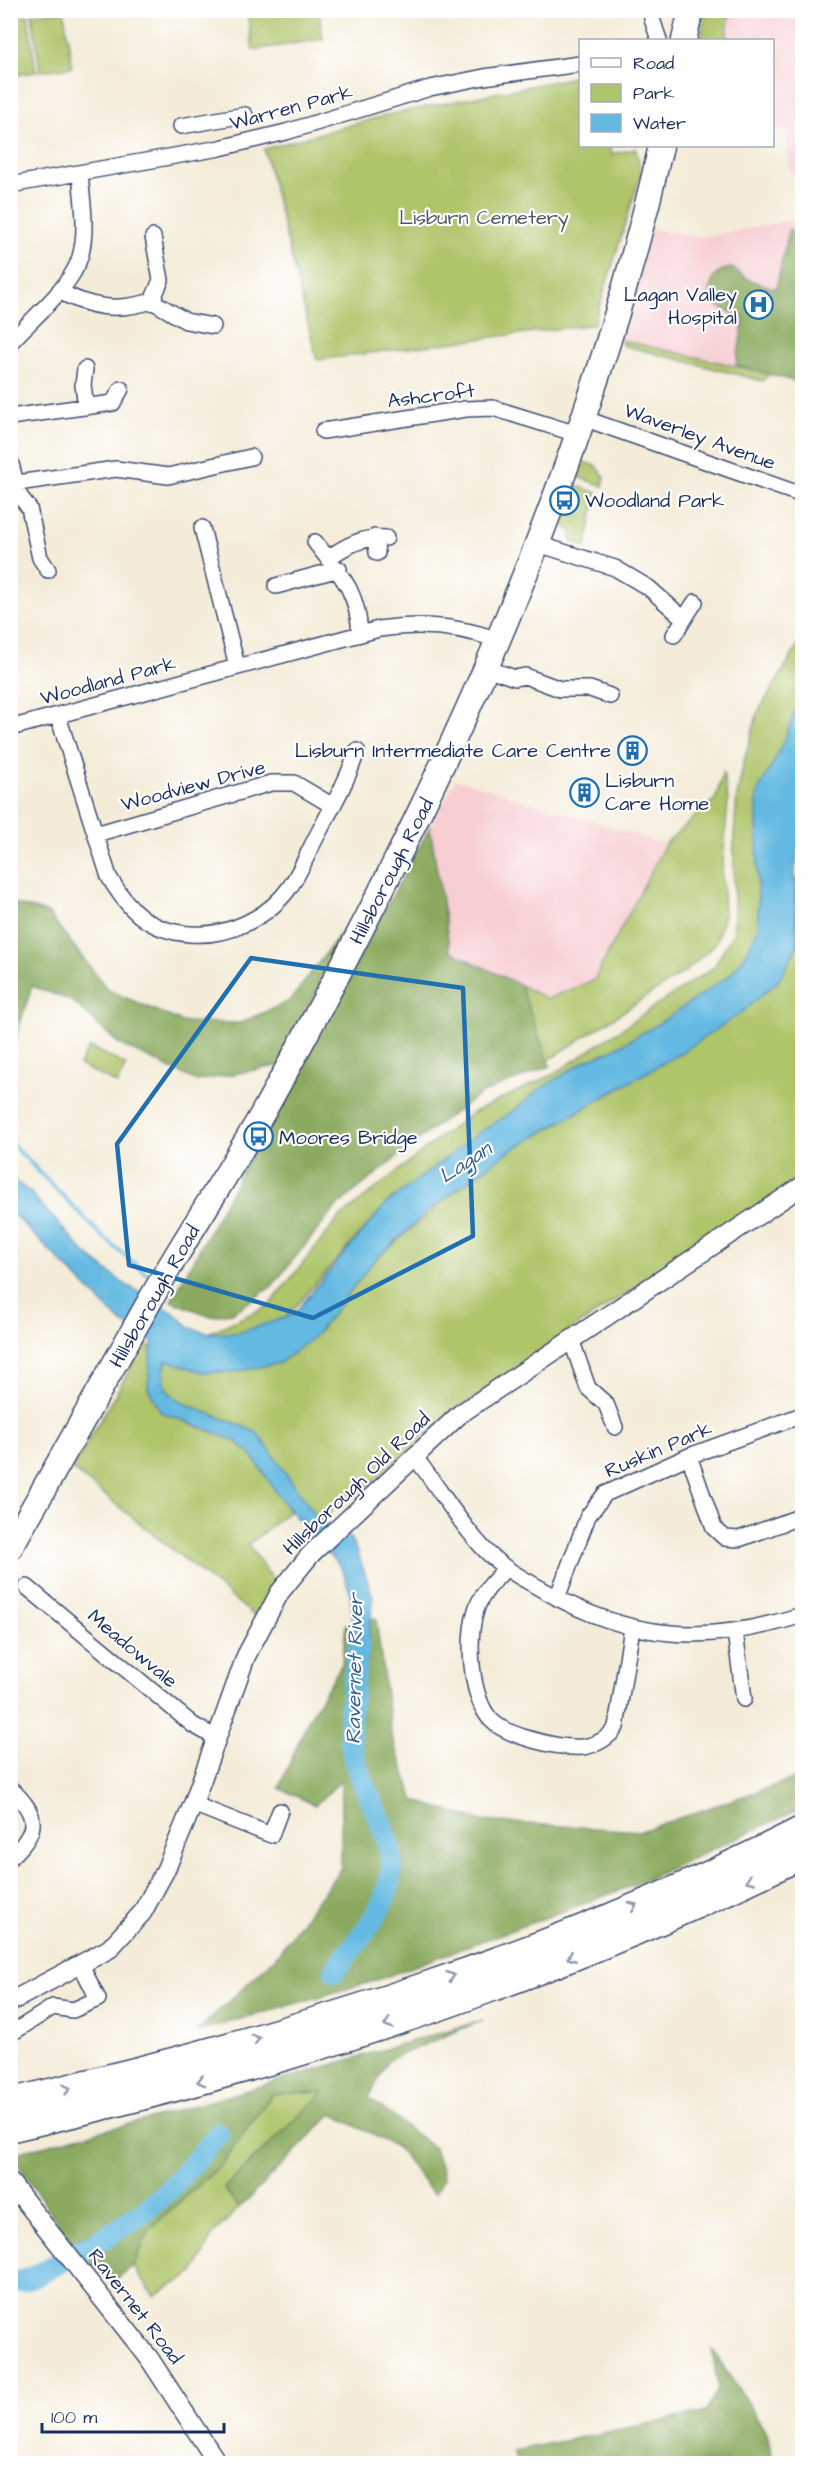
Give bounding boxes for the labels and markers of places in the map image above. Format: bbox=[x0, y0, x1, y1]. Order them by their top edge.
place label: Lagan Valley Hospital bbox=[624, 281, 737, 332]
hospital icon: Lagan Valley Hospital bbox=[742, 289, 774, 321]
bus stop icon: Woodland Park bbox=[548, 484, 580, 516]
place label: Woodland Park bbox=[585, 487, 724, 515]
building icon: Lisburn Intermediate Care Centre bbox=[616, 734, 648, 766]
place label: Lisburn Intermediate Care Centre bbox=[295, 737, 611, 765]
place label: Lisburn Care Home bbox=[605, 767, 709, 818]
building icon: Lisburn Care Home bbox=[568, 776, 600, 808]
bus stop icon: Moores Bridge bbox=[242, 1121, 274, 1153]
place label: Moores Bridge bbox=[279, 1124, 418, 1153]

